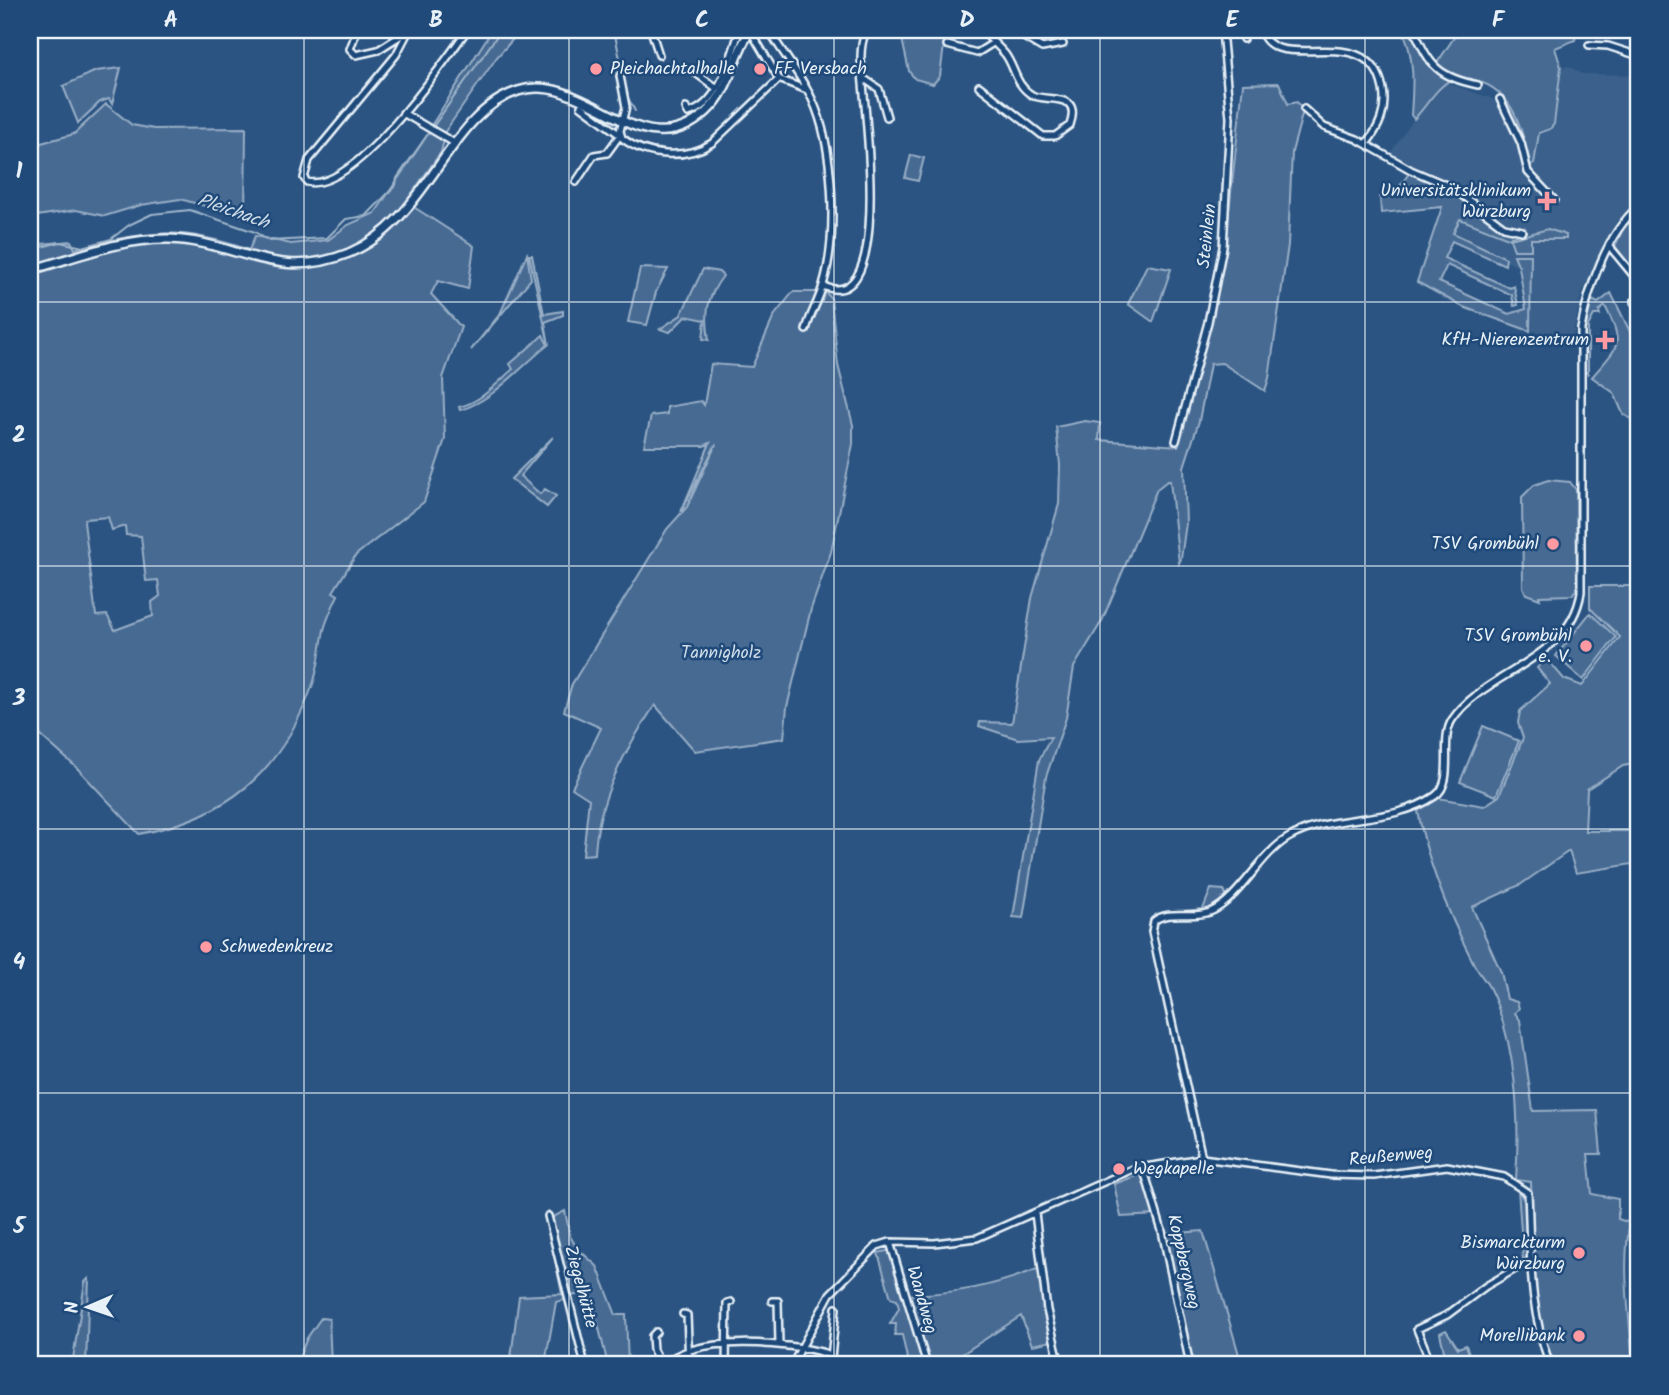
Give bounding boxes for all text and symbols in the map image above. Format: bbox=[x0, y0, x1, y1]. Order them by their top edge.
text: A bbox=[164, 3, 178, 39]
text: B bbox=[429, 3, 443, 39]
text: C bbox=[695, 3, 709, 39]
text: D bbox=[959, 3, 975, 39]
text: E bbox=[1226, 3, 1240, 39]
text: F bbox=[1492, 3, 1506, 39]
place label: Pleichachtalhalle bbox=[610, 55, 735, 84]
place label: FF Versbach bbox=[774, 55, 867, 84]
marker: Pleichachtalhalle bbox=[588, 61, 604, 77]
marker: FF Versbach bbox=[752, 61, 768, 77]
text: 1 bbox=[16, 154, 23, 190]
place label: Universitätsklinikum Würzburg bbox=[1380, 177, 1531, 227]
water label: Pleichach bbox=[193, 186, 275, 239]
marker: Universitätsklinikum Würzburg bbox=[1537, 191, 1557, 211]
street label: Steinlein bbox=[1190, 202, 1226, 270]
place label: KfH-Nierenzentrum bbox=[1442, 326, 1589, 355]
marker: KfH-Nierenzentrum bbox=[1595, 330, 1615, 350]
text: 2 bbox=[12, 418, 26, 454]
place label: TSV Grombühl bbox=[1431, 530, 1540, 559]
marker: TSV Grombühl bbox=[1545, 536, 1561, 552]
place label: TSV Grombühl e. V. bbox=[1464, 622, 1573, 672]
marker: TSV Grombühl e. V. bbox=[1578, 638, 1594, 654]
park label: Tannigholz bbox=[681, 639, 761, 668]
text: 3 bbox=[12, 681, 26, 717]
place label: Schwedenkreuz bbox=[220, 933, 333, 962]
marker: Schwedenkreuz bbox=[198, 939, 214, 955]
text: 4 bbox=[13, 945, 26, 981]
street label: Reußenweg bbox=[1348, 1139, 1434, 1175]
place label: Wegkapelle bbox=[1133, 1155, 1214, 1184]
marker: Wegkapelle bbox=[1111, 1161, 1127, 1177]
text: 5 bbox=[12, 1209, 27, 1245]
street label: Koppbergweg bbox=[1158, 1212, 1208, 1312]
place label: Bismarckturm Würzburg bbox=[1460, 1229, 1565, 1279]
street label: Ziegelhütte bbox=[555, 1242, 605, 1332]
marker: Bismarckturm Würzburg bbox=[1571, 1245, 1587, 1261]
street label: Wandweg bbox=[897, 1262, 945, 1338]
north arrow bbox=[52, 1272, 122, 1342]
text: N bbox=[58, 1301, 88, 1314]
place label: Morellibank bbox=[1480, 1322, 1566, 1351]
marker: Morellibank bbox=[1571, 1328, 1587, 1344]

